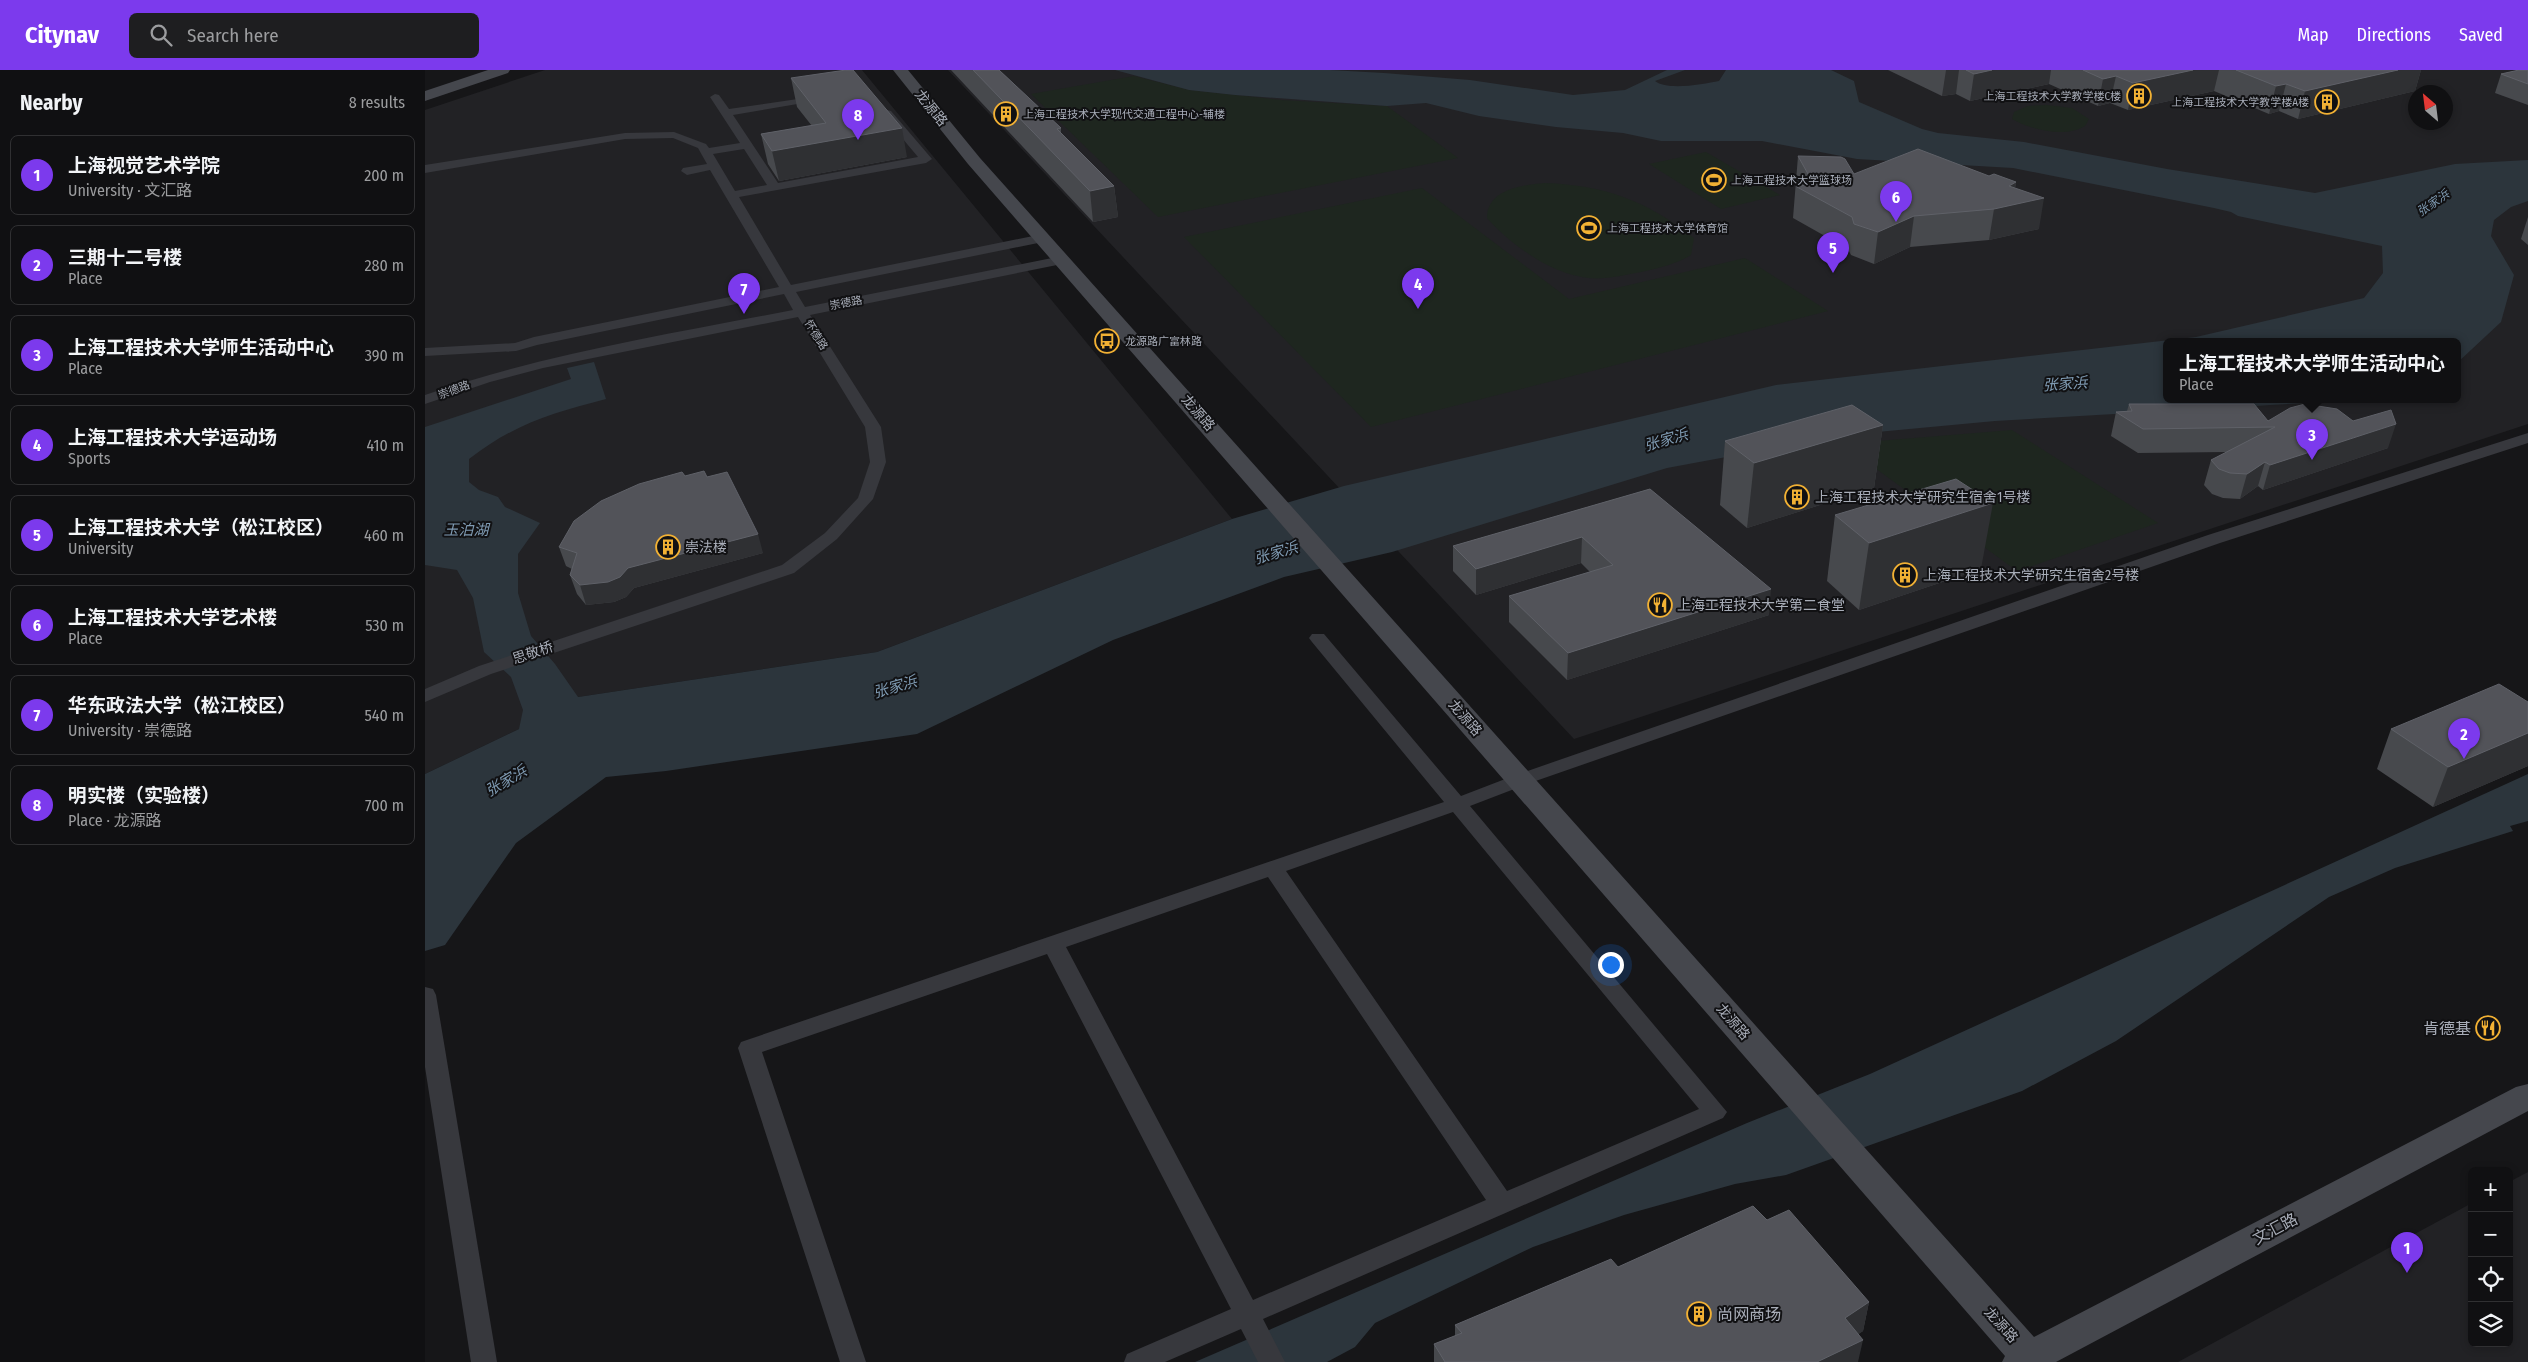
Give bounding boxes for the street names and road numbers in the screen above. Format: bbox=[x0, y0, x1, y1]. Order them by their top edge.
street label: 龙源路 bbox=[911, 86, 951, 130]
street label: 崇德路 bbox=[829, 293, 863, 313]
street label: 怀德路 bbox=[802, 318, 830, 352]
street label: 崇德路 bbox=[436, 378, 472, 402]
street label: 龙源路 bbox=[1178, 392, 1218, 434]
street label: 思敬桥 bbox=[510, 638, 556, 668]
street label: 龙源路 bbox=[1445, 697, 1485, 739]
street label: 龙源路 bbox=[1713, 1001, 1753, 1043]
street label: 文汇路 bbox=[2249, 1209, 2301, 1249]
street label: 龙源路 bbox=[1981, 1304, 2021, 1346]

